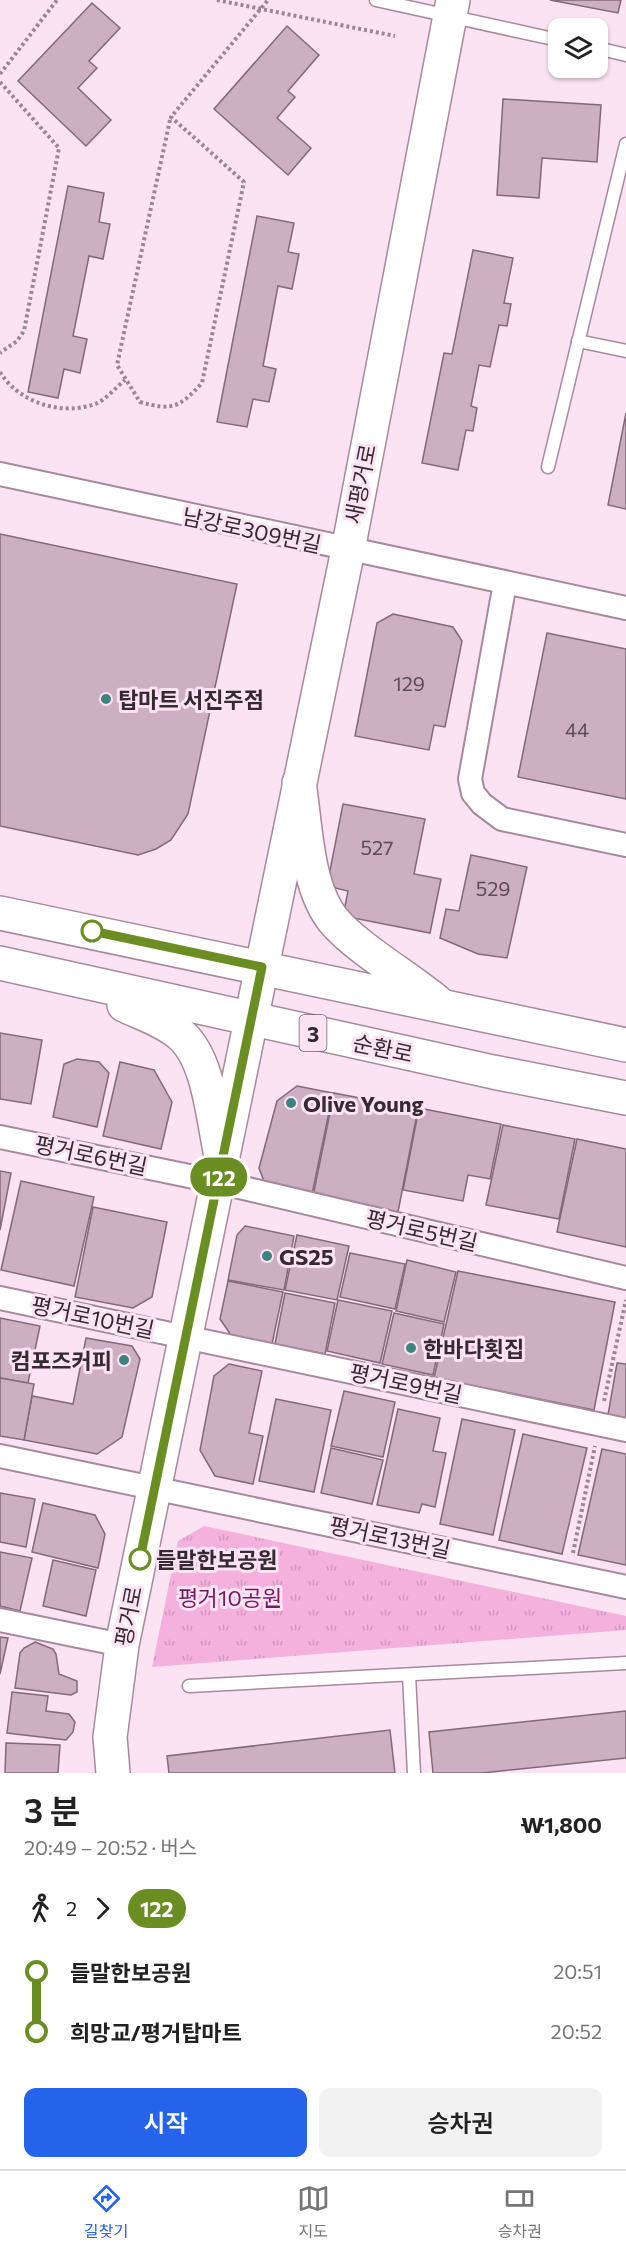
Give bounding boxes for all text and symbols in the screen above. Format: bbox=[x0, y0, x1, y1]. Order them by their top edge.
map controls bbox=[548, 18, 608, 78]
button: layers bbox=[548, 18, 608, 78]
street label: 새평거로 bbox=[339, 442, 381, 526]
street label: 남강로309번길 bbox=[180, 502, 324, 558]
house number: 129 bbox=[393, 671, 425, 695]
place label: 탑마트 서진주점 bbox=[118, 686, 264, 713]
marker: 탑마트 서진주점 bbox=[99, 692, 113, 706]
house number: 44 bbox=[565, 717, 589, 741]
house number: 527 bbox=[360, 835, 394, 859]
house number: 529 bbox=[476, 876, 510, 900]
unlabelled marker bbox=[81, 920, 103, 942]
road number: 3 bbox=[300, 1015, 326, 1051]
street label: 순환로 bbox=[350, 1028, 416, 1068]
place label: Olive Young bbox=[303, 1090, 424, 1117]
marker: Olive Young bbox=[284, 1096, 298, 1110]
street label: 평거로6번길 bbox=[32, 1130, 150, 1180]
line badge: 122 bbox=[184, 1158, 254, 1196]
text: 122 bbox=[202, 1165, 236, 1190]
street label: 평거로5번길 bbox=[364, 1204, 480, 1256]
place label: GS25 bbox=[279, 1243, 334, 1270]
marker: GS25 bbox=[260, 1249, 274, 1263]
street label: 평거로10번길 bbox=[29, 1291, 157, 1343]
place label: 한바다횟집 bbox=[423, 1335, 524, 1362]
marker: 한바다횟집 bbox=[404, 1341, 418, 1355]
place label: 컴포즈커피 bbox=[11, 1347, 112, 1374]
marker: 컴포즈커피 bbox=[117, 1353, 131, 1367]
street label: 평거로9번길 bbox=[347, 1358, 465, 1408]
street label: 평거로13번길 bbox=[327, 1511, 453, 1563]
place label: 들말한보공원 bbox=[156, 1546, 277, 1573]
marker: 들말한보공원 bbox=[129, 1548, 151, 1570]
street label: 평거로 bbox=[109, 1584, 147, 1648]
park label: 평거10공원 bbox=[178, 1584, 282, 1611]
text: 3 분 bbox=[24, 1789, 80, 1830]
text: ₩1,800 bbox=[520, 1811, 602, 1838]
text: 20:49 – 20:52 · 버스 bbox=[24, 1835, 197, 1859]
icon: walk bbox=[24, 1892, 57, 1925]
icon: forward bbox=[86, 1892, 119, 1925]
text: 2 bbox=[66, 1896, 77, 1920]
text: 122 bbox=[140, 1896, 174, 1921]
text: 들말한보공원 bbox=[70, 1959, 191, 1986]
text: 20:51 bbox=[553, 1959, 602, 1983]
text: 희망교/평거탑마트 bbox=[70, 2019, 242, 2046]
text: 20:52 bbox=[551, 2019, 602, 2043]
button: 시작 bbox=[24, 2088, 307, 2157]
button: 승차권 bbox=[319, 2088, 602, 2157]
tab: 길찾기 bbox=[84, 2182, 128, 2242]
tab: 지도 bbox=[297, 2182, 330, 2242]
tab: 승차권 bbox=[498, 2182, 542, 2242]

